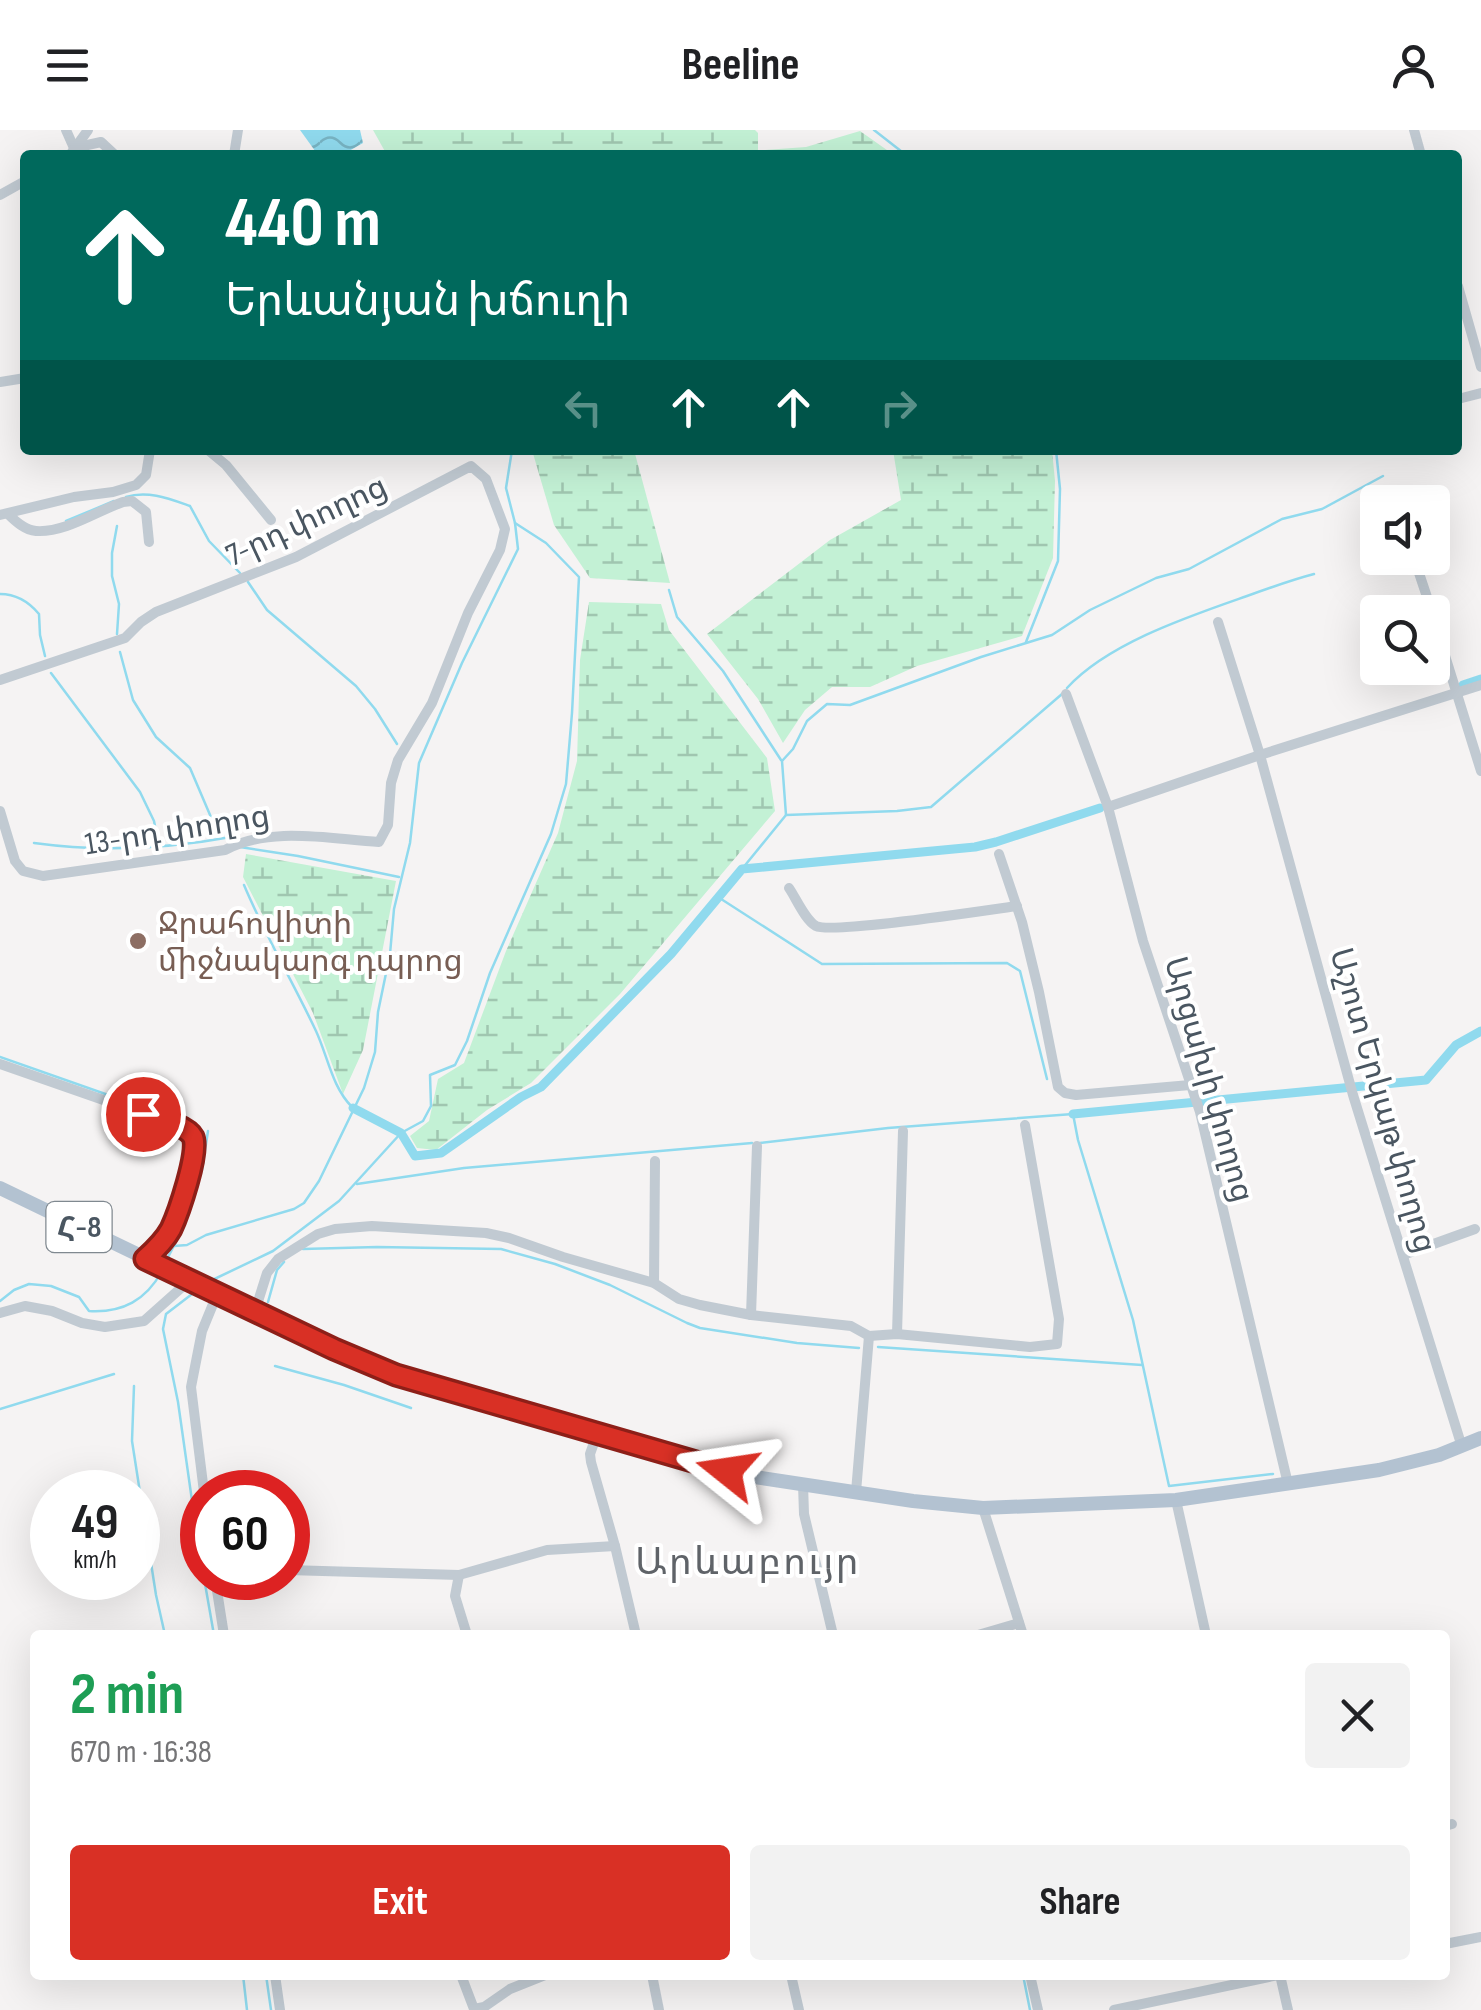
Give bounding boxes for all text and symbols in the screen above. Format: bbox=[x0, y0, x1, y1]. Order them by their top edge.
icon: menu bbox=[40, 38, 95, 93]
text: Beeline bbox=[682, 38, 799, 93]
icon: person bbox=[1386, 38, 1441, 93]
text: 440 m bbox=[225, 182, 381, 266]
icon: ahead bbox=[60, 190, 190, 320]
text: Երևանյան խճուղի bbox=[225, 274, 630, 329]
icon: left bbox=[556, 380, 611, 435]
icon: ahead bbox=[661, 380, 716, 435]
icon: ahead bbox=[766, 380, 821, 435]
icon: right bbox=[871, 380, 926, 435]
street label: 7-րդ փողոց bbox=[220, 467, 393, 576]
map controls bbox=[1360, 485, 1450, 685]
button: sound bbox=[1360, 485, 1450, 575]
button: search bbox=[1360, 595, 1450, 685]
street label: 13-րդ փողոց bbox=[82, 797, 272, 864]
place label: Ջրահովիտի միջնակարգ դպրոց bbox=[158, 905, 463, 981]
marker: Ջրահովիտի միջնակարգ դպրոց bbox=[127, 930, 149, 952]
street label: Աշոտ Երկաթ փողոց bbox=[1320, 944, 1445, 1257]
street label: Արցախի փողոց bbox=[1155, 952, 1262, 1207]
pin bbox=[101, 1072, 186, 1157]
icon: arrive bbox=[116, 1087, 171, 1142]
road number: Հ-8 bbox=[46, 1202, 112, 1252]
position arrow bbox=[675, 1419, 779, 1523]
speed limit sign: 60 bbox=[180, 1470, 310, 1600]
text: 49 bbox=[71, 1493, 119, 1553]
district label: Արևաբույր bbox=[635, 1540, 861, 1585]
text: km/h bbox=[73, 1545, 117, 1576]
text: 2 min bbox=[70, 1659, 184, 1731]
button: close bbox=[1305, 1663, 1410, 1768]
text: 670 m · 16:38 bbox=[70, 1733, 212, 1772]
button: Exit bbox=[70, 1845, 730, 1960]
button: Share bbox=[750, 1845, 1410, 1960]

